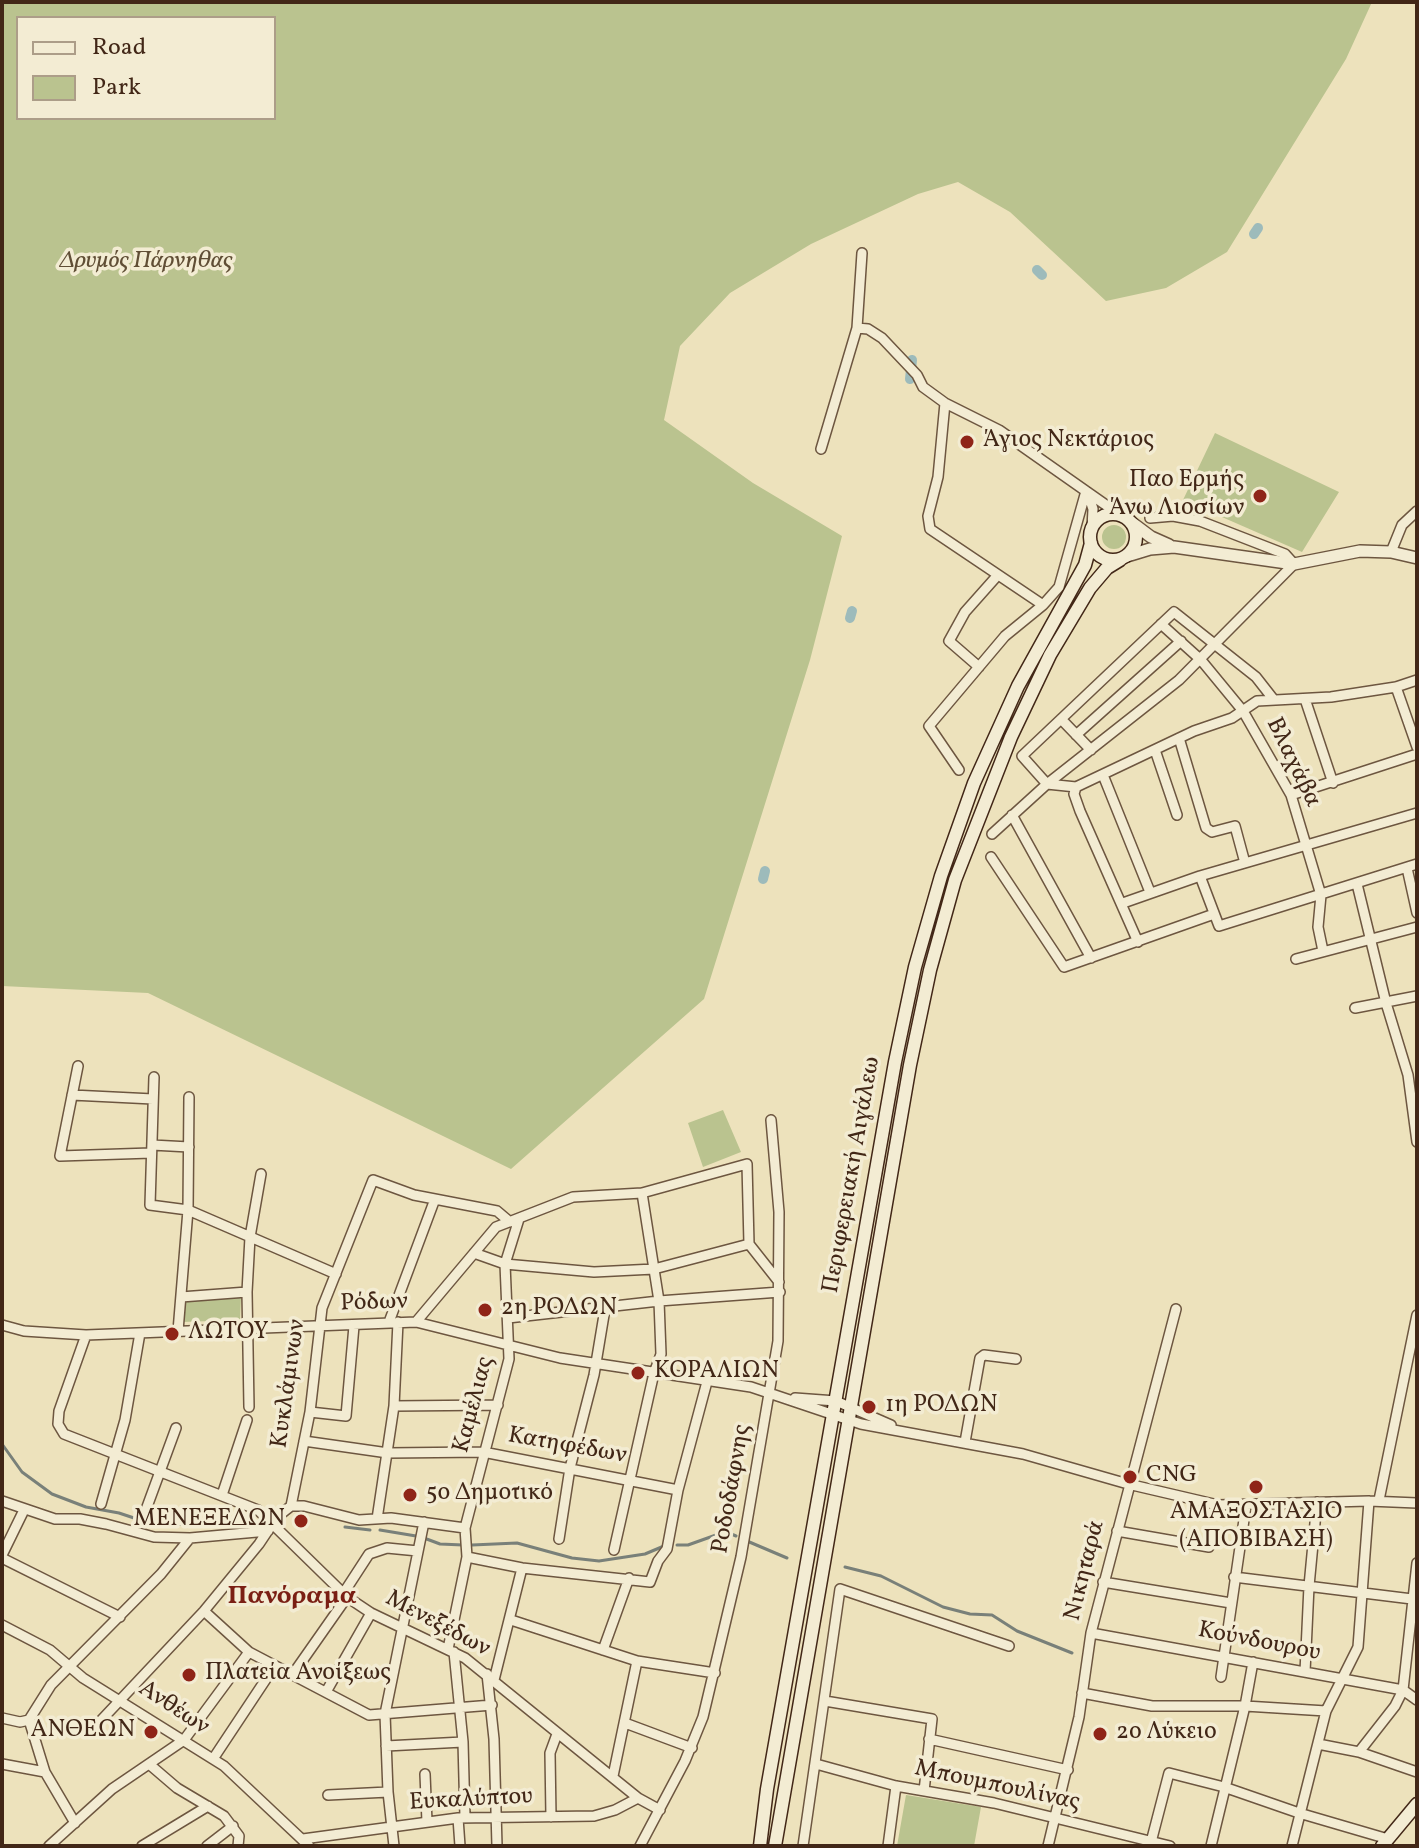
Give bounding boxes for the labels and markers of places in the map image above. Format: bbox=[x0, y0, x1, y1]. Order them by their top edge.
place label: Άγιος Νεκτάριος bbox=[983, 428, 1154, 456]
marker: Άγιος Νεκτάριος bbox=[958, 433, 976, 451]
place label: Παο Ερμής Άνω Λιοσίων bbox=[1109, 468, 1244, 524]
marker: Παο Ερμής Άνω Λιοσίων bbox=[1251, 487, 1269, 505]
place label: 2η ΡΟΔΩΝ bbox=[501, 1296, 617, 1324]
marker: 2η ΡΟΔΩΝ bbox=[476, 1301, 494, 1319]
place label: ΛΩΤΟΥ bbox=[188, 1320, 269, 1348]
marker: ΛΩΤΟΥ bbox=[163, 1325, 181, 1343]
place label: ΚΟΡΑΛΙΩΝ bbox=[654, 1359, 779, 1387]
marker: ΚΟΡΑΛΙΩΝ bbox=[629, 1364, 647, 1382]
place label: 1η ΡΟΔΩΝ bbox=[885, 1393, 998, 1421]
marker: 1η ΡΟΔΩΝ bbox=[860, 1398, 878, 1416]
place label: CNG bbox=[1146, 1463, 1197, 1491]
marker: CNG bbox=[1121, 1468, 1139, 1486]
marker: ΑΜΑΞΟΣΤΑΣΙΟ (ΑΠΟΒΙΒΑΣΗ) bbox=[1247, 1478, 1265, 1496]
place label: 5ο Δημοτικό bbox=[426, 1481, 553, 1509]
marker: 5ο Δημοτικό bbox=[401, 1486, 419, 1504]
place label: ΑΜΑΞΟΣΤΑΣΙΟ (ΑΠΟΒΙΒΑΣΗ) bbox=[1170, 1500, 1342, 1556]
place label: ΜΕΝΕΞΕΔΩΝ bbox=[133, 1507, 285, 1535]
marker: ΜΕΝΕΞΕΔΩΝ bbox=[292, 1512, 310, 1530]
place label: Πλατεία Ανοίξεως bbox=[205, 1661, 391, 1689]
marker: Πλατεία Ανοίξεως bbox=[180, 1666, 198, 1684]
place label: ΑΝΘΕΩΝ bbox=[31, 1718, 135, 1746]
place label: 2ο Λύκειο bbox=[1116, 1720, 1217, 1748]
marker: ΑΝΘΕΩΝ bbox=[142, 1723, 160, 1741]
marker: 2ο Λύκειο bbox=[1091, 1725, 1109, 1743]

